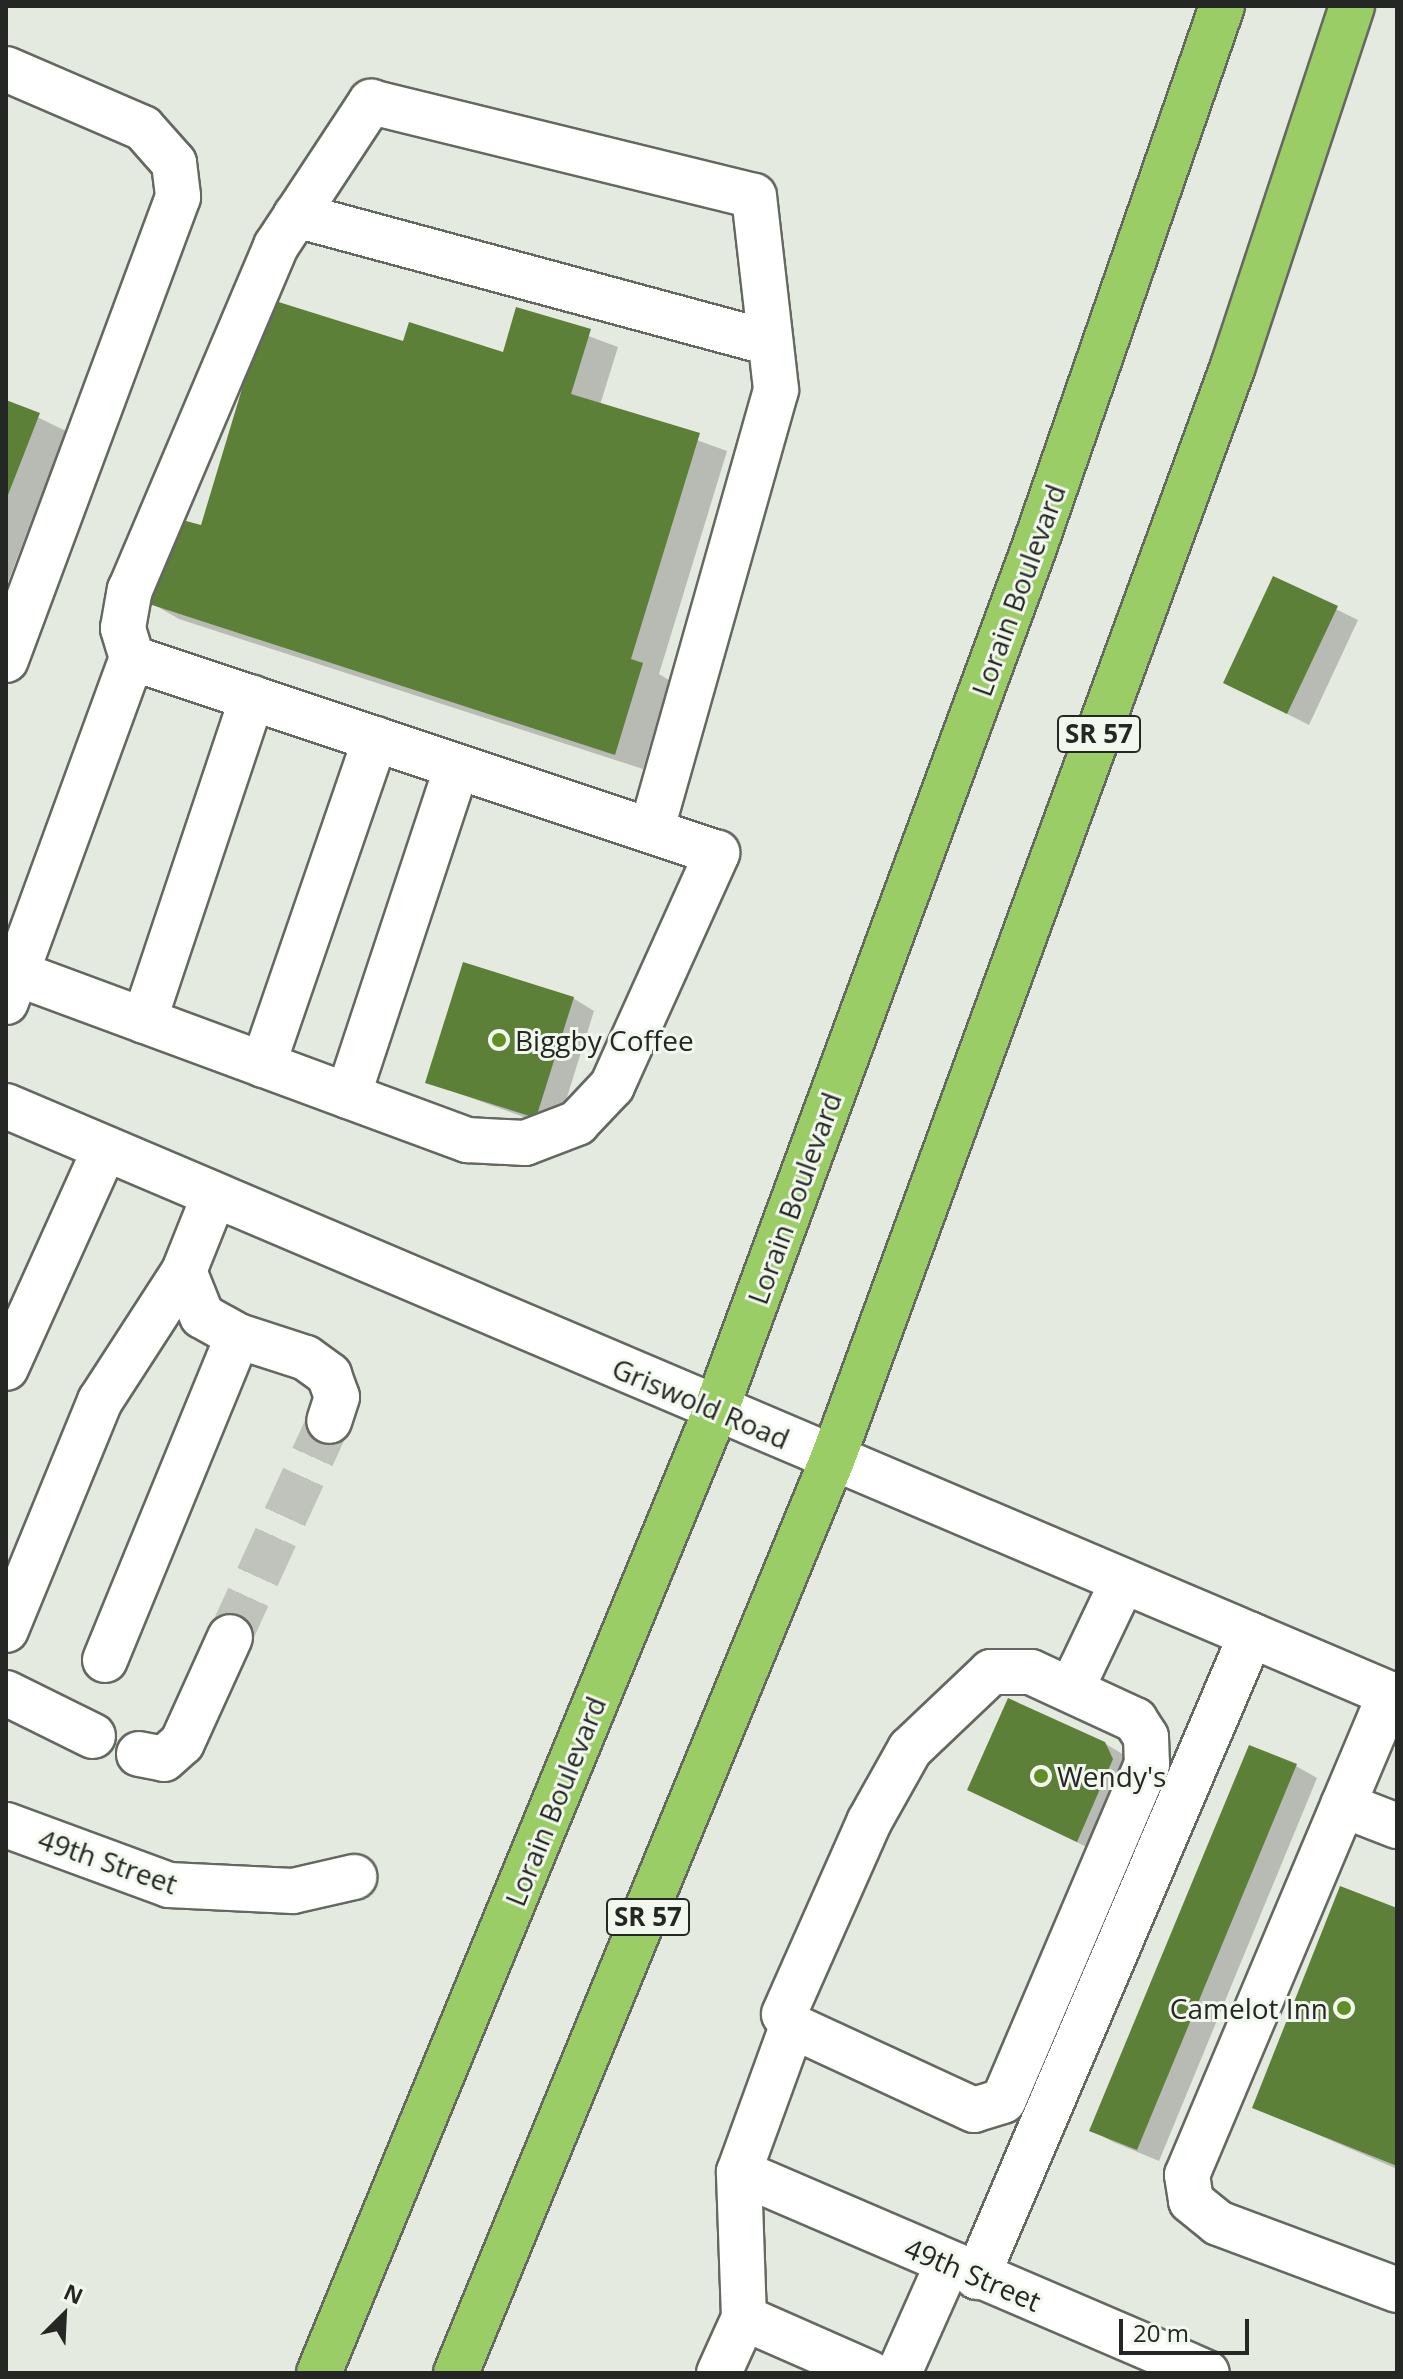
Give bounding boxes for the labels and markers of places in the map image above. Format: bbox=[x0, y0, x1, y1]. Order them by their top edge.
place label: Biggby Coffee bbox=[515, 1023, 694, 1057]
marker: Biggby Coffee bbox=[490, 1031, 508, 1049]
place label: Wendy's bbox=[1057, 1759, 1166, 1793]
marker: Wendy's bbox=[1032, 1767, 1050, 1785]
place label: Camelot Inn bbox=[1170, 1991, 1328, 2025]
marker: Camelot Inn bbox=[1335, 1999, 1353, 2017]

